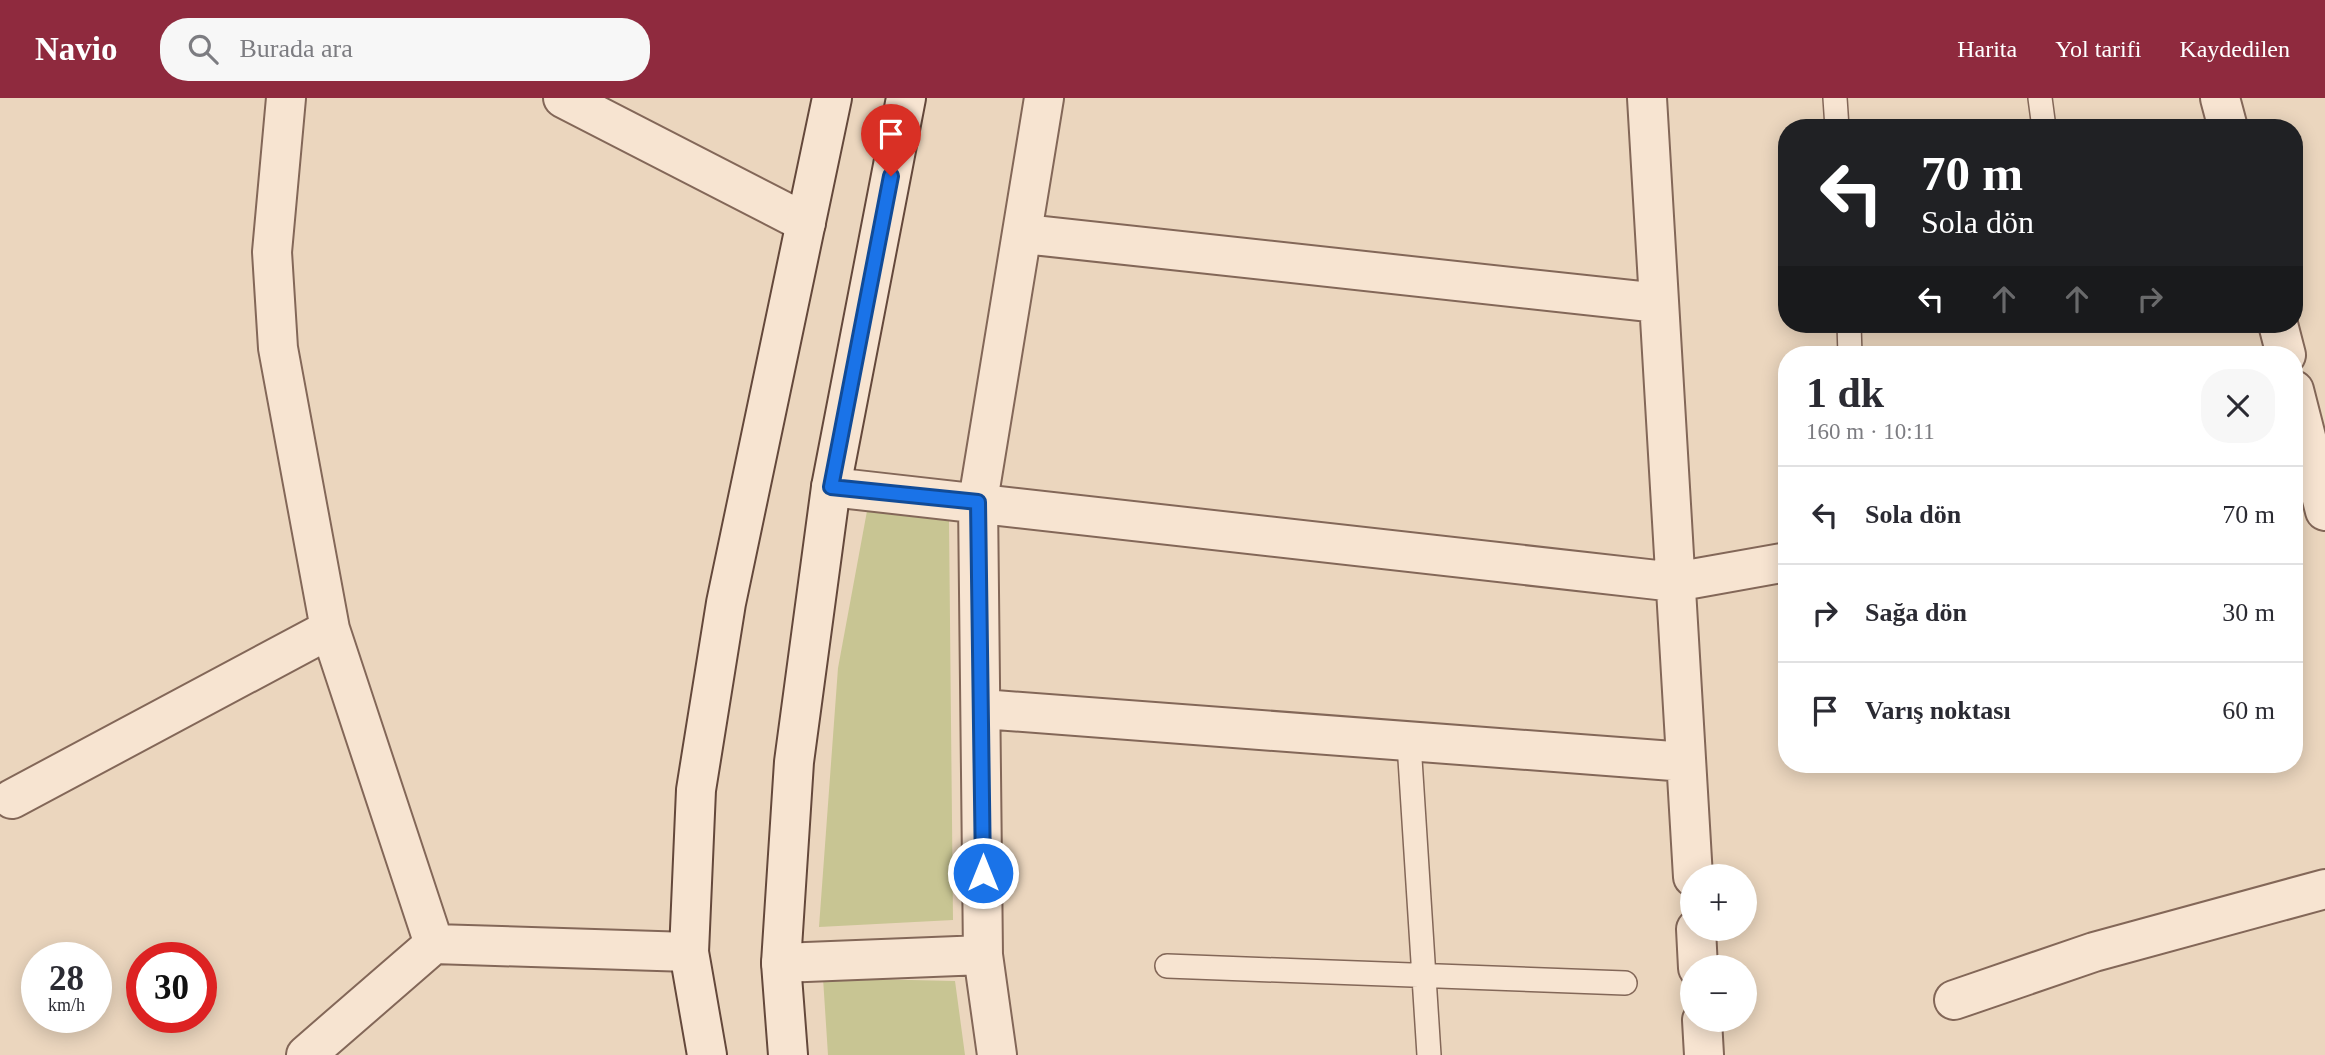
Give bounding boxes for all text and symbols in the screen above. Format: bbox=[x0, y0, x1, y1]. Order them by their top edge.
search box bbox=[160, 18, 650, 81]
icon: search bbox=[184, 30, 222, 68]
text: Navio bbox=[35, 31, 118, 67]
text: Burada ara bbox=[240, 34, 353, 63]
text: Harita bbox=[1957, 36, 2017, 62]
text: Yol tarifi bbox=[2055, 36, 2141, 62]
text: Kaydedilen bbox=[2179, 36, 2290, 62]
pin bbox=[861, 104, 921, 176]
icon: arrive bbox=[872, 115, 910, 153]
text: 70 m bbox=[1921, 146, 2023, 201]
icon: left bbox=[1806, 147, 1897, 238]
text: Sola dön bbox=[1921, 204, 2034, 240]
icon: left bbox=[1912, 280, 1950, 318]
icon: ahead bbox=[1985, 280, 2023, 318]
icon: ahead bbox=[2058, 280, 2096, 318]
icon: right bbox=[2131, 280, 2169, 318]
button: close bbox=[2201, 369, 2275, 443]
text: 1 dk bbox=[1806, 370, 1884, 416]
text: 160 m · 10:11 bbox=[1806, 419, 1935, 444]
icon: left bbox=[1806, 496, 1844, 534]
text: Sola dön bbox=[1865, 500, 1961, 529]
text: 70 m bbox=[2222, 500, 2275, 529]
icon: right bbox=[1806, 594, 1844, 632]
text: Sağa dön bbox=[1865, 598, 1967, 627]
text: 30 m bbox=[2222, 598, 2275, 627]
icon: arrive bbox=[1806, 692, 1844, 730]
text: Varış noktası bbox=[1865, 696, 2011, 725]
text: 60 m bbox=[2222, 696, 2275, 725]
position arrow bbox=[946, 836, 1020, 910]
map controls bbox=[1680, 864, 1757, 1032]
button: + bbox=[1680, 864, 1757, 941]
speed limit sign: 30 bbox=[126, 942, 217, 1033]
button: − bbox=[1680, 955, 1757, 1032]
text: 28 bbox=[49, 959, 84, 998]
text: km/h bbox=[48, 995, 85, 1015]

